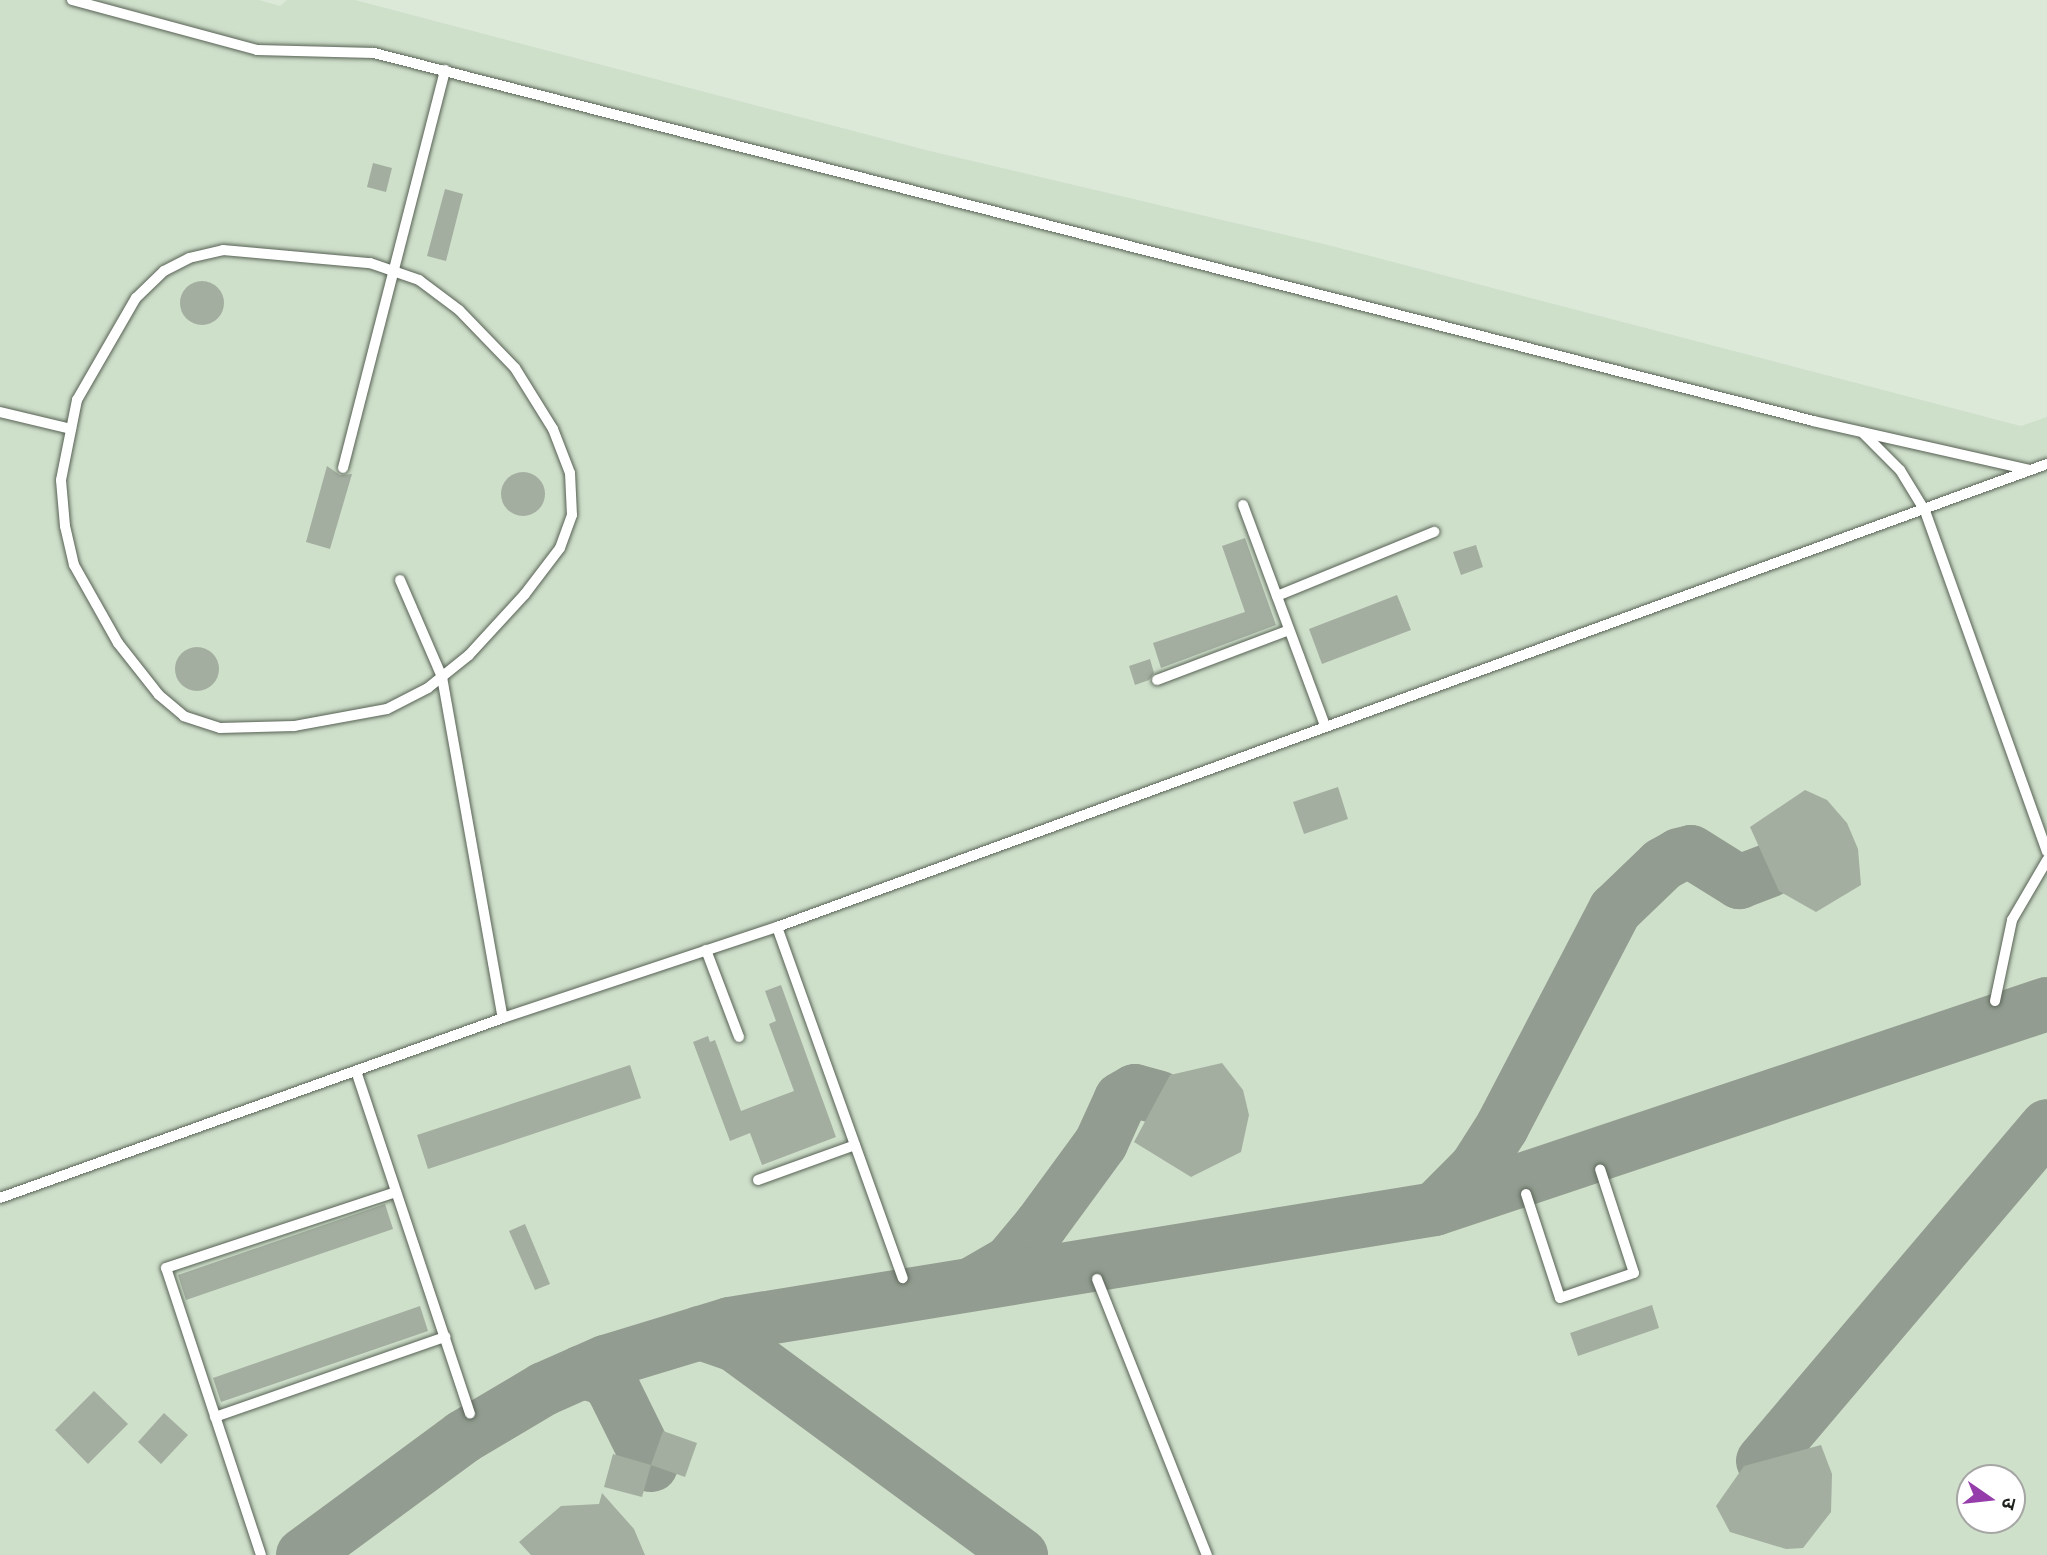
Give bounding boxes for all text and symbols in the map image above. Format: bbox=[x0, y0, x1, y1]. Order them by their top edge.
north arrow bbox=[1956, 1464, 2026, 1534]
text: उ bbox=[1996, 1495, 2022, 1512]

